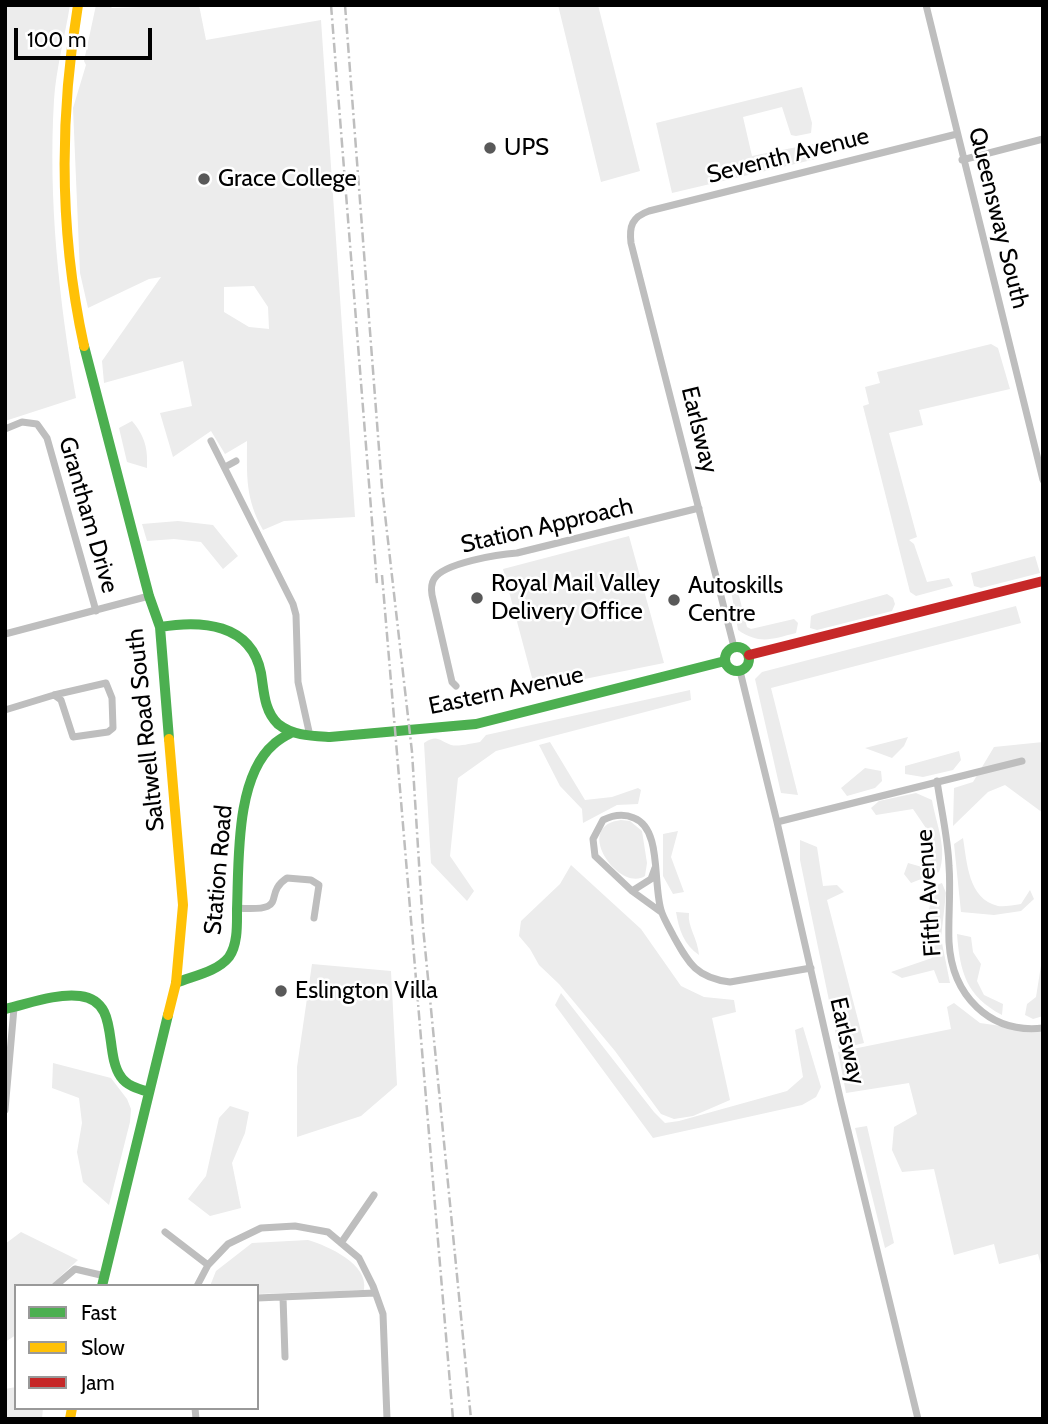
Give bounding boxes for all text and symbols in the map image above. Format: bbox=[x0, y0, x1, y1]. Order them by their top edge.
scale bar bbox=[18, 14, 156, 58]
text: 100 m bbox=[27, 27, 86, 52]
street label: Seventh Avenue bbox=[704, 122, 872, 190]
street label: Queensway South bbox=[962, 124, 1034, 312]
place label: UPS bbox=[504, 134, 549, 162]
marker: UPS bbox=[482, 140, 498, 156]
place label: Grace College bbox=[218, 165, 357, 193]
marker: Grace College bbox=[196, 171, 212, 187]
street label: Earlsway bbox=[674, 384, 724, 476]
street label: Grantham Drive bbox=[52, 434, 124, 596]
street label: Station Approach bbox=[458, 492, 636, 560]
place label: Royal Mail Valley Delivery Office bbox=[491, 570, 660, 626]
place label: Autoskills Centre bbox=[688, 572, 783, 628]
marker: Royal Mail Valley Delivery Office bbox=[469, 590, 485, 606]
marker: Autoskills Centre bbox=[666, 592, 682, 608]
street label: Saltwell Road South bbox=[121, 627, 171, 833]
street label: Eastern Avenue bbox=[426, 661, 586, 721]
street label: Station Road bbox=[199, 804, 239, 936]
street label: Fifth Avenue bbox=[910, 828, 948, 958]
place label: Eslington Villa bbox=[295, 977, 438, 1005]
marker: Eslington Villa bbox=[273, 983, 289, 999]
street label: Earlsway bbox=[823, 995, 871, 1087]
legend bbox=[14, 1284, 259, 1410]
text: Fast bbox=[81, 1300, 117, 1325]
text: Slow bbox=[81, 1335, 125, 1360]
text: Jam bbox=[81, 1370, 115, 1395]

